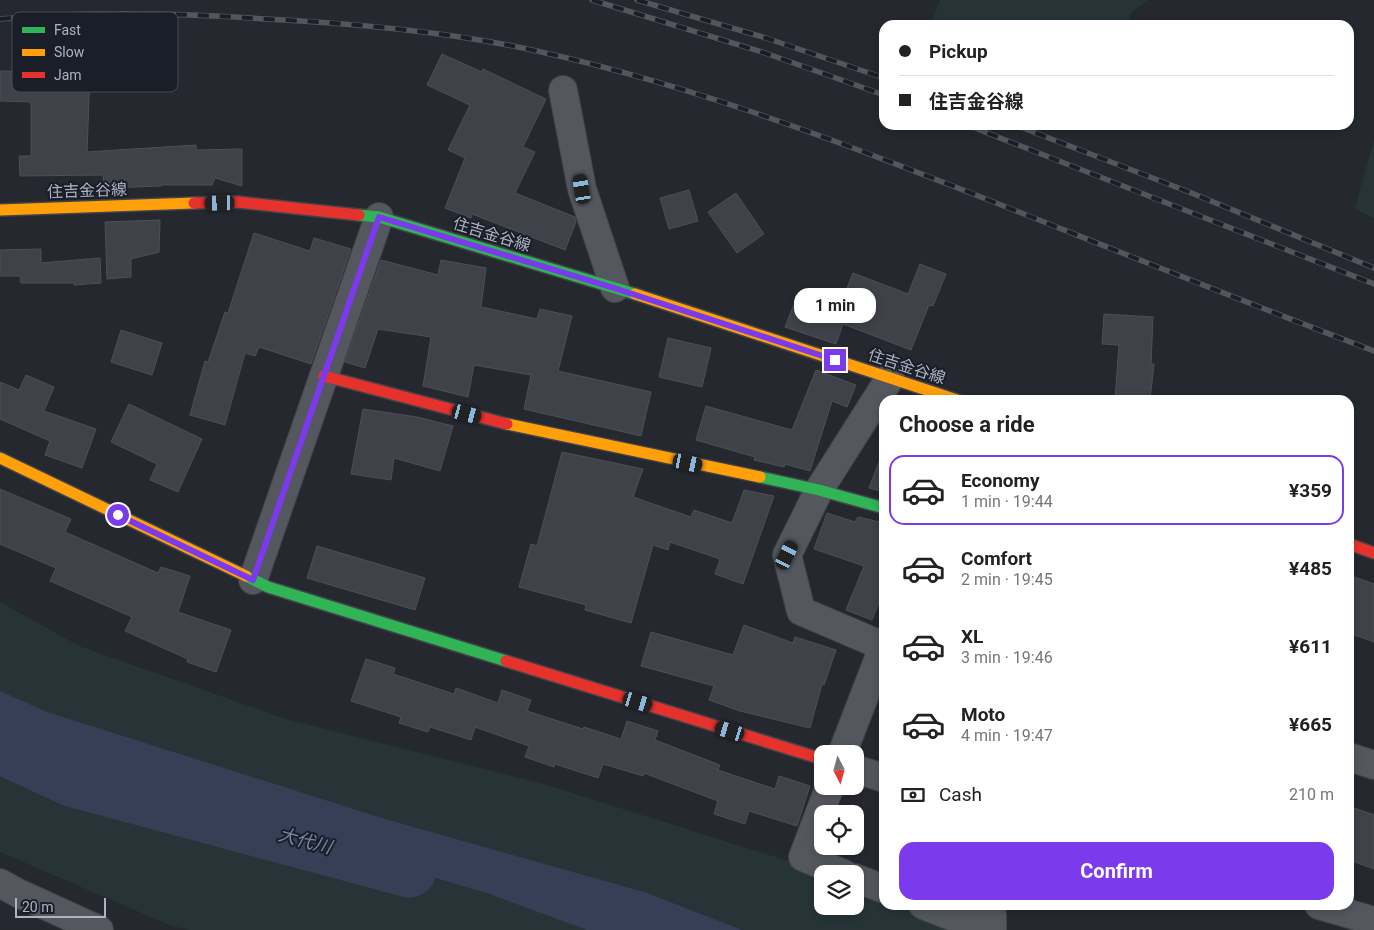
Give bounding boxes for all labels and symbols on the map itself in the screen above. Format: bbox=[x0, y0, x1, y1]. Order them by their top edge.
legend bbox=[12, 12, 178, 92]
text: Fast bbox=[54, 22, 81, 38]
text: Slow bbox=[54, 44, 85, 60]
text: Jam bbox=[54, 67, 82, 83]
car bbox=[572, 173, 591, 205]
street label: 住吉金谷線 bbox=[47, 180, 127, 201]
car bbox=[204, 195, 235, 211]
street label: 住吉金谷線 bbox=[451, 214, 533, 255]
callout: 1 min bbox=[794, 288, 876, 322]
street label: 住吉金谷線 bbox=[866, 345, 948, 388]
route end bbox=[824, 349, 846, 371]
car bbox=[450, 403, 483, 425]
car bbox=[671, 453, 704, 473]
route start bbox=[107, 504, 129, 526]
car bbox=[773, 538, 800, 572]
car bbox=[621, 690, 654, 714]
car bbox=[713, 719, 746, 743]
north arrow bbox=[814, 745, 864, 795]
water label: 大代川 bbox=[276, 823, 336, 858]
scale bar bbox=[15, 895, 106, 918]

